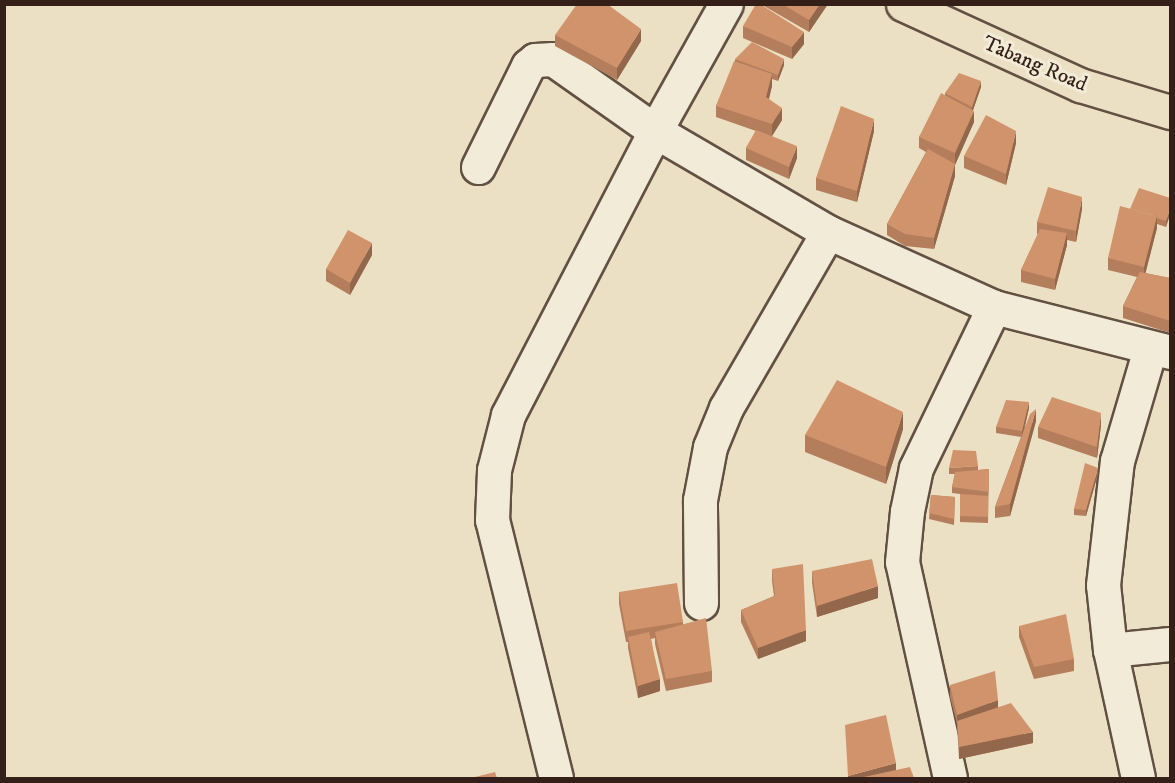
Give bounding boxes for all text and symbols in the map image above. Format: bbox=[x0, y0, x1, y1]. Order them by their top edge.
street label: Tabang Road bbox=[979, 31, 1091, 97]

